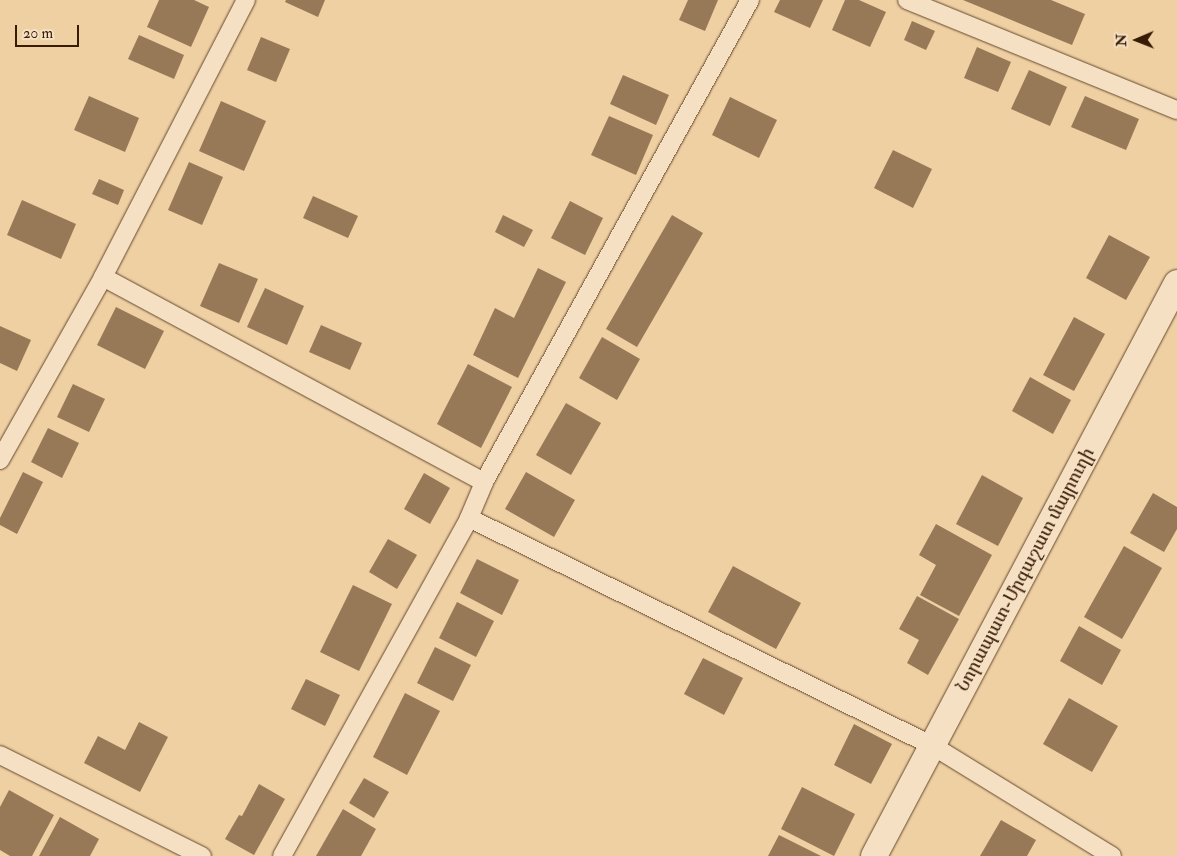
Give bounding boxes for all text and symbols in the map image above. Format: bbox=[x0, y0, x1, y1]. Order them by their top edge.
scale bar bbox=[18, 15, 81, 47]
north arrow bbox=[1112, 15, 1162, 65]
text: 20 m bbox=[23, 24, 53, 43]
text: N bbox=[1113, 34, 1130, 47]
street label: Նորապատ-Մրգաշատ մայրուղի bbox=[952, 444, 1100, 696]

